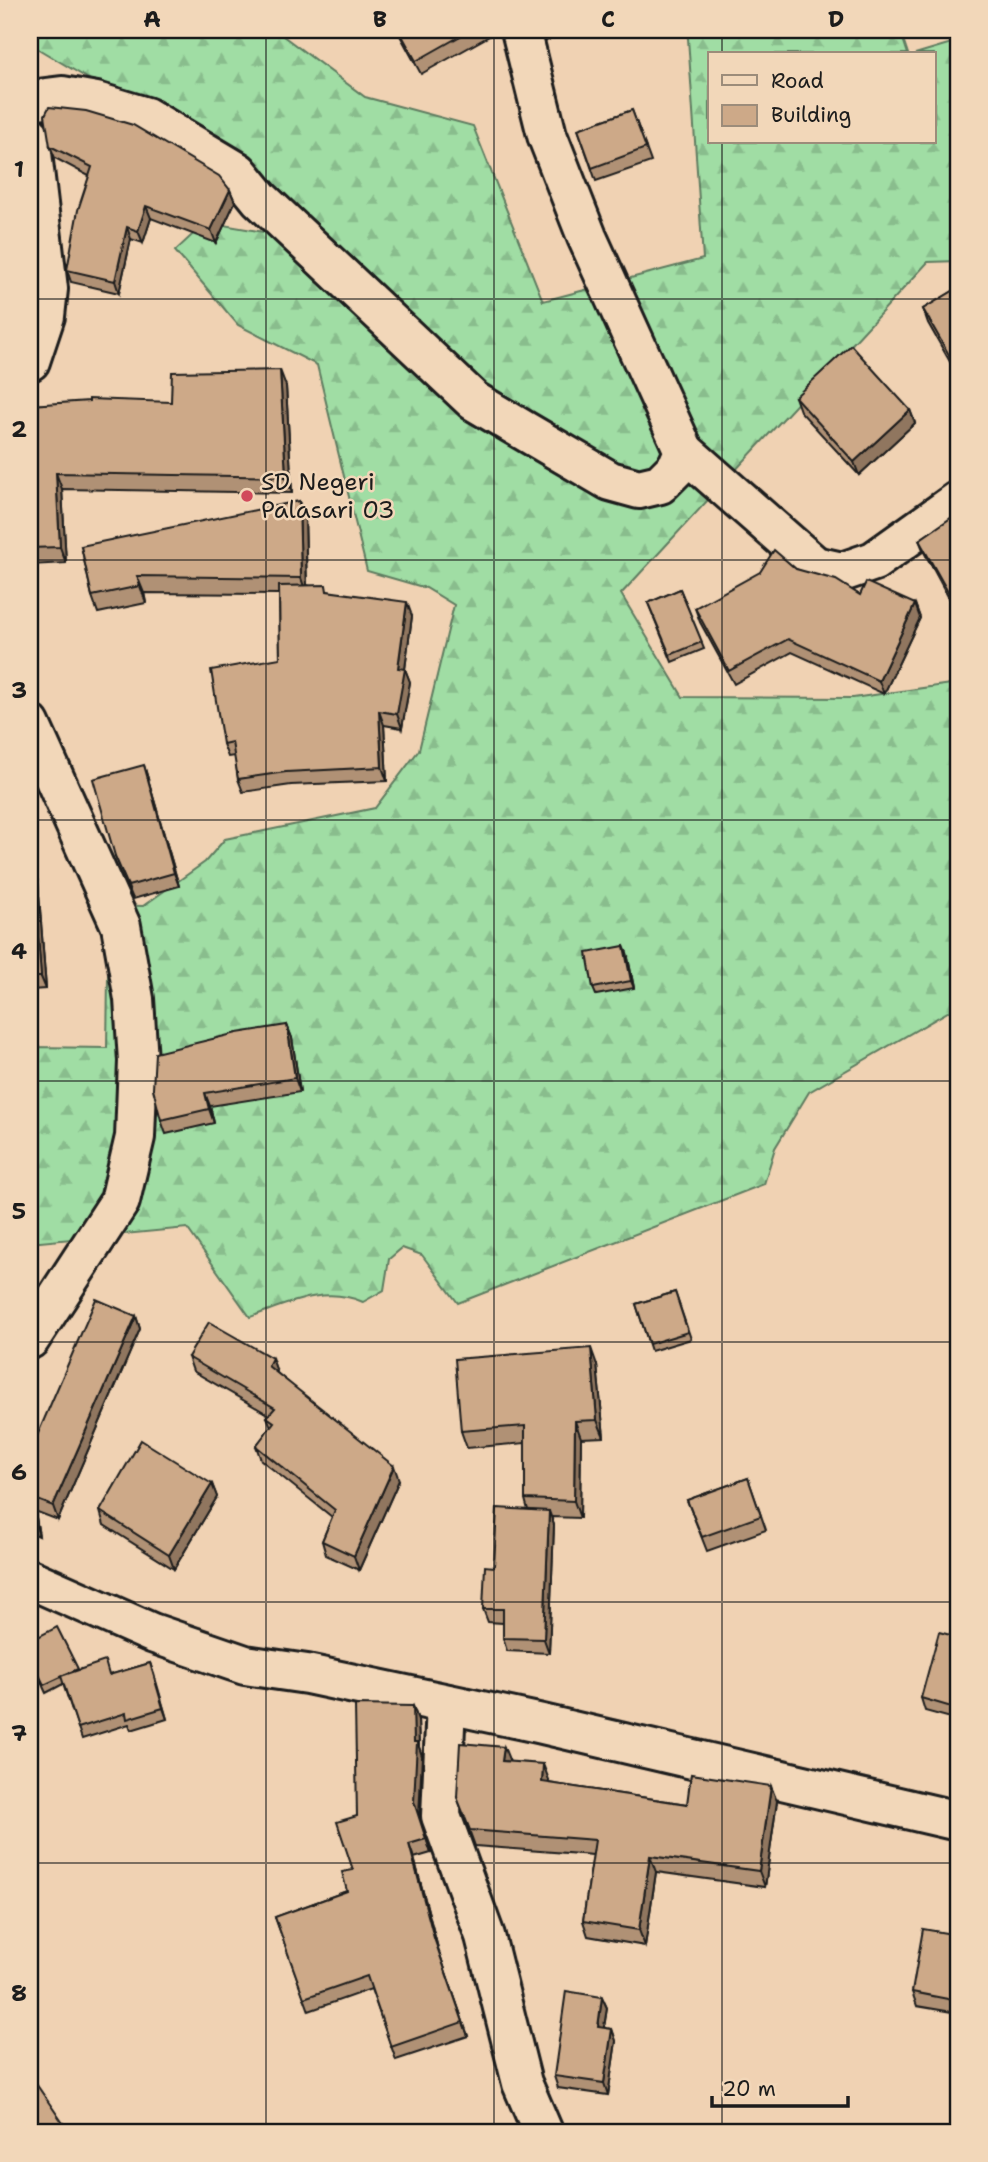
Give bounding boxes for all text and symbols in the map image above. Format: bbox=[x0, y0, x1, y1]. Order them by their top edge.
text: A bbox=[143, 4, 161, 34]
text: B bbox=[373, 4, 387, 34]
text: C bbox=[601, 4, 615, 34]
text: D bbox=[828, 4, 844, 34]
legend bbox=[708, 52, 936, 144]
text: Road bbox=[771, 67, 824, 95]
text: Building bbox=[771, 101, 851, 129]
text: 1 bbox=[14, 154, 24, 184]
text: 2 bbox=[11, 414, 27, 444]
place label: SD Negeri Palasari 03 bbox=[261, 466, 395, 526]
marker: SD Negeri Palasari 03 bbox=[239, 488, 255, 504]
text: 3 bbox=[11, 675, 27, 705]
text: 4 bbox=[11, 936, 27, 966]
text: 5 bbox=[12, 1196, 26, 1226]
text: 6 bbox=[11, 1457, 27, 1487]
text: 7 bbox=[11, 1718, 27, 1748]
text: 8 bbox=[11, 1978, 27, 2008]
scale bar bbox=[712, 2064, 848, 2108]
text: 20 m bbox=[722, 2075, 776, 2103]

